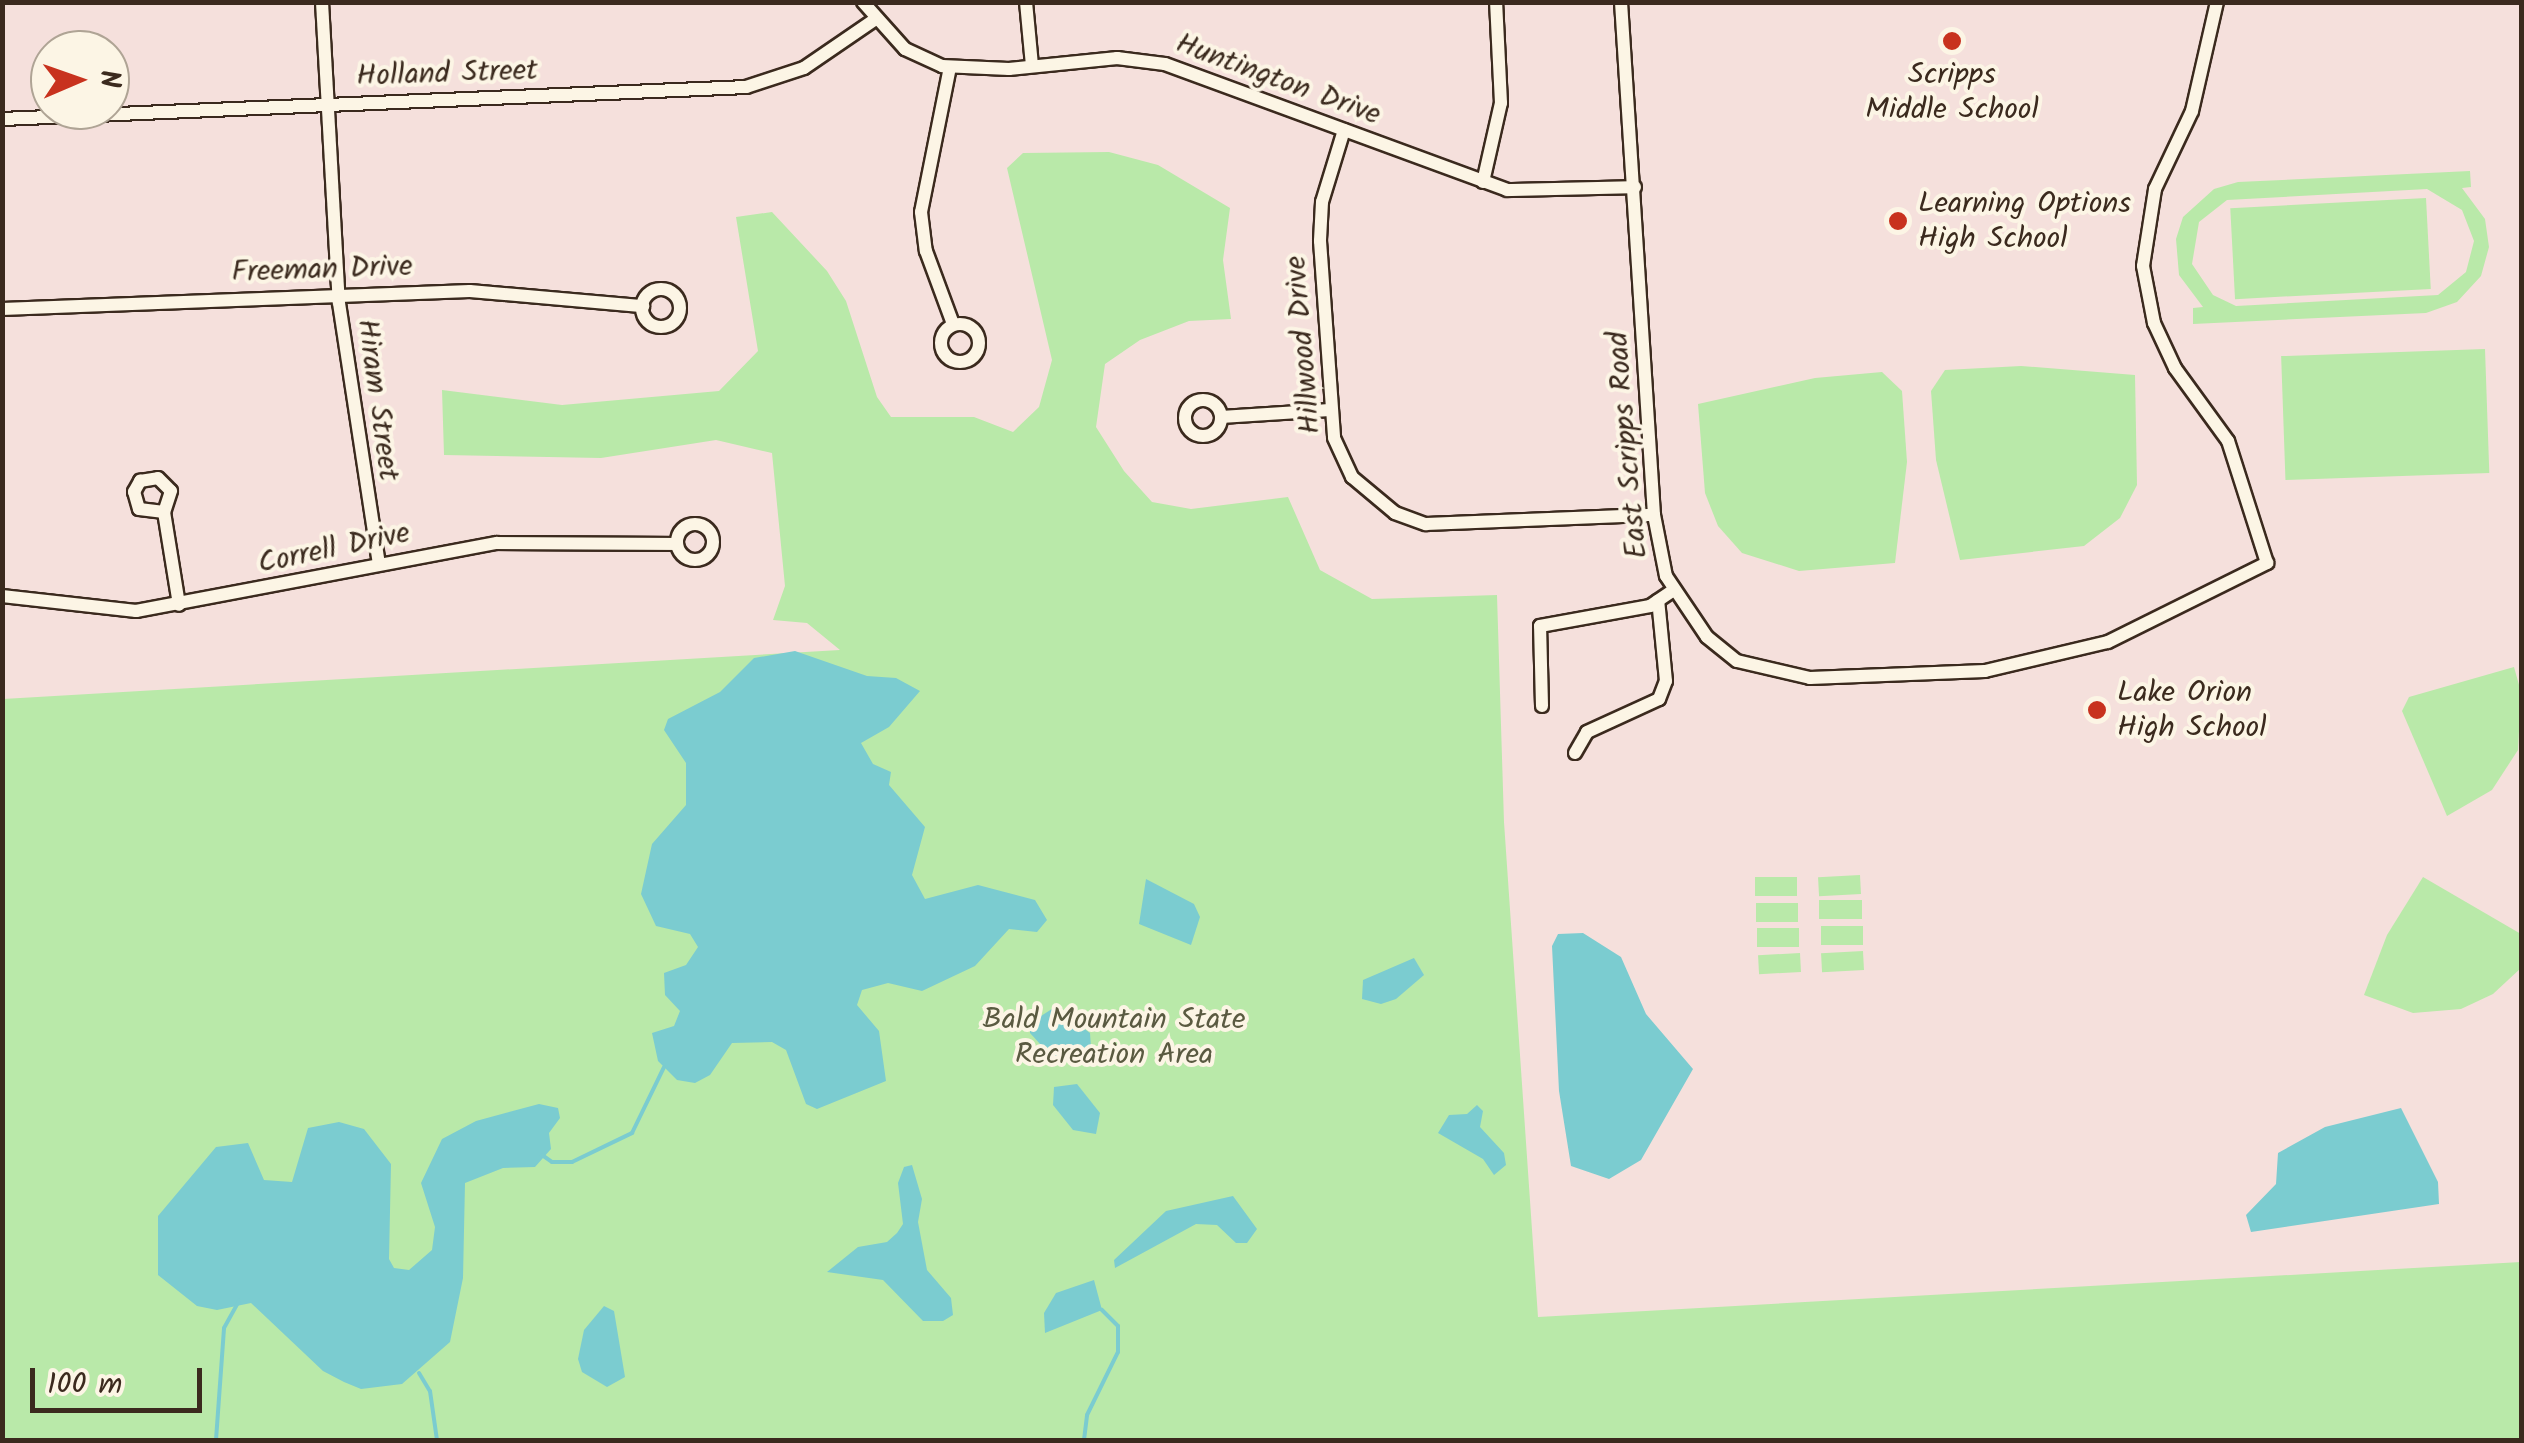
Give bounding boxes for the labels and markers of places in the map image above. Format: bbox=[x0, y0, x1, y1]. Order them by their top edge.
marker: Scripps Middle School bbox=[1941, 30, 1963, 52]
place label: Scripps Middle School bbox=[1865, 57, 2039, 128]
place label: Learning Options High School bbox=[1918, 186, 2131, 256]
marker: Learning Options High School bbox=[1887, 210, 1909, 232]
place label: Lake Orion High School bbox=[2117, 675, 2266, 746]
marker: Lake Orion High School bbox=[2086, 699, 2108, 721]

